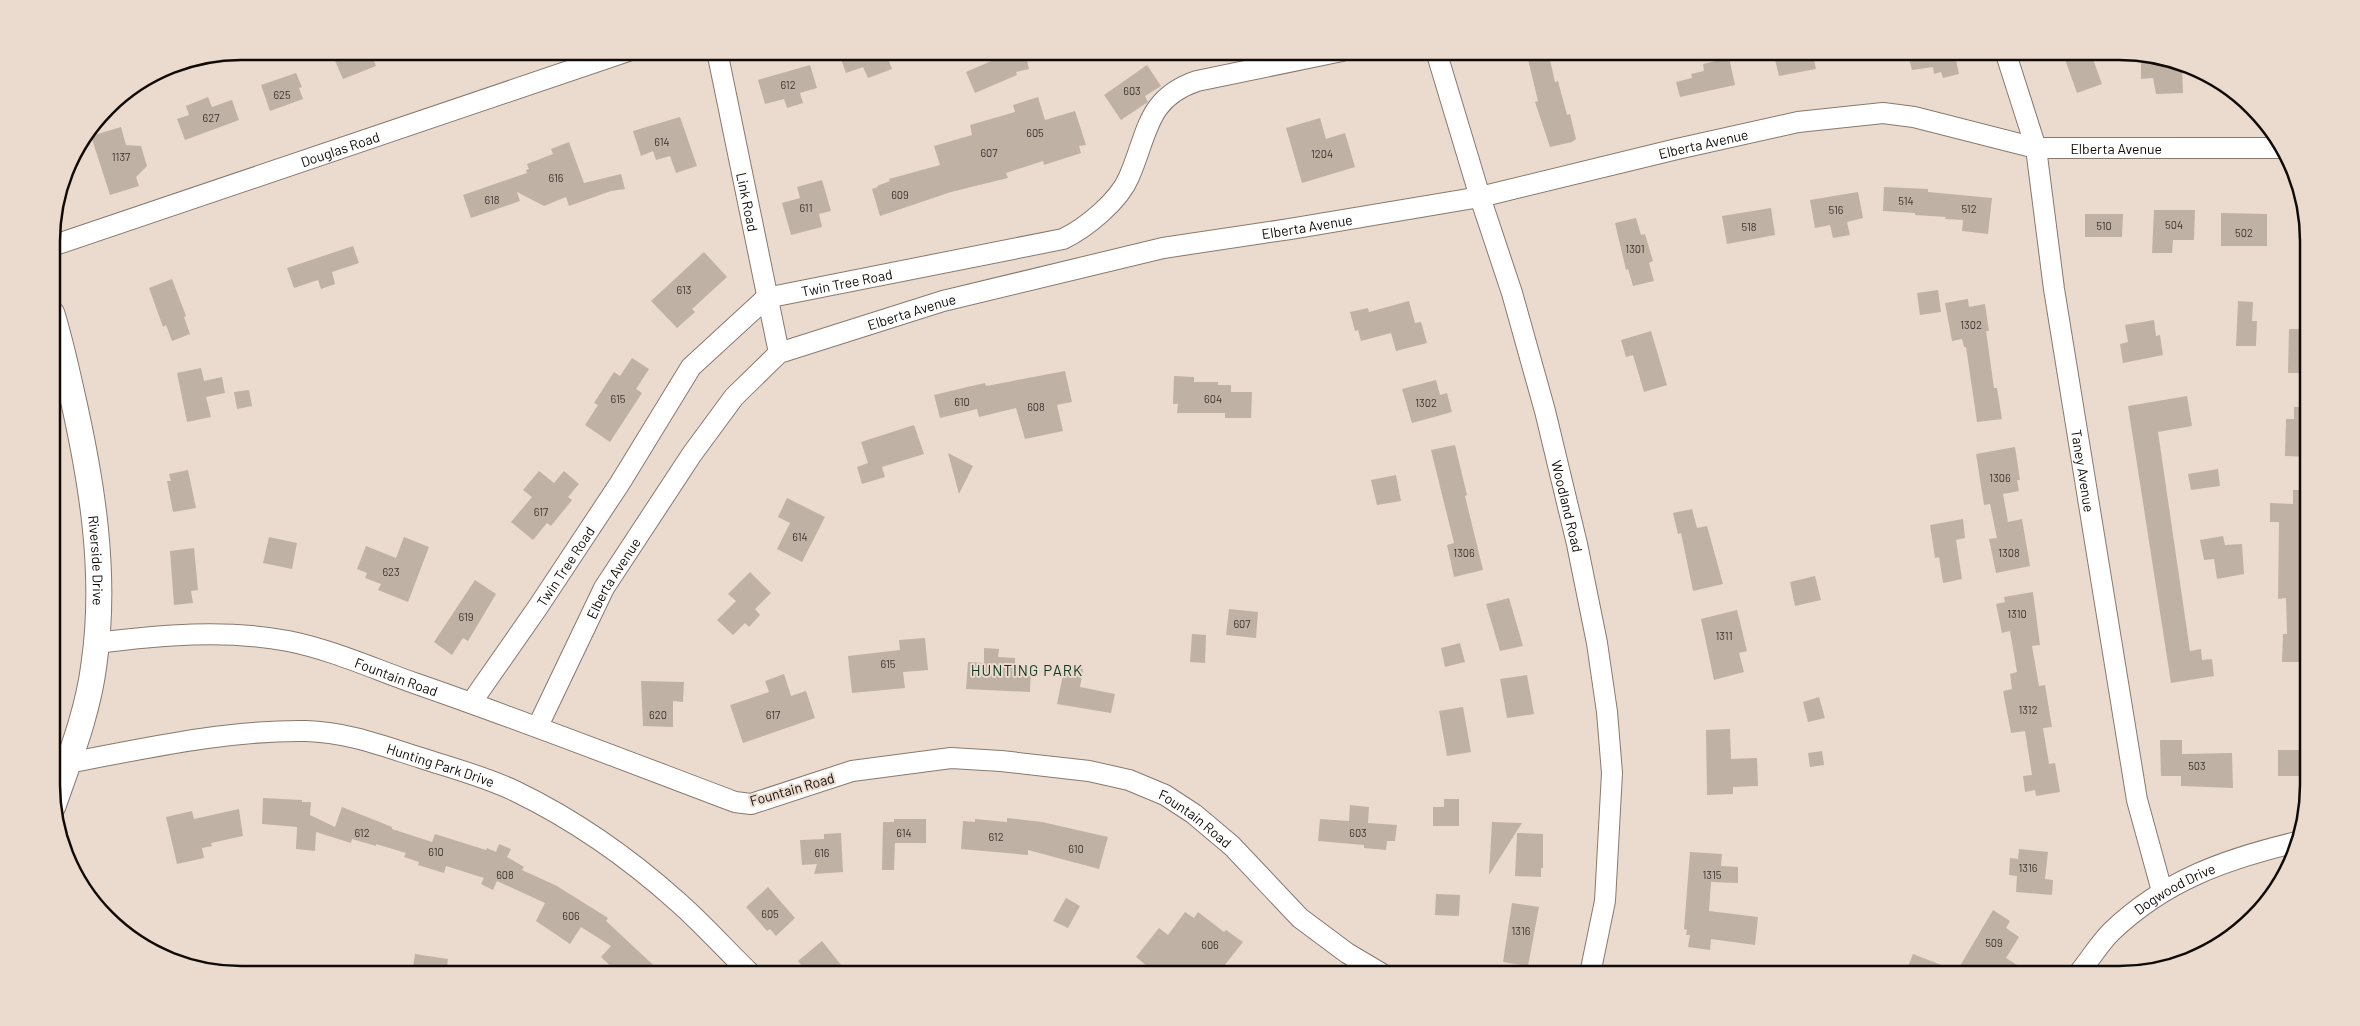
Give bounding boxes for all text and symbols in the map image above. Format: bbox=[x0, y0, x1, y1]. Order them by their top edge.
house number: 612 bbox=[780, 78, 796, 91]
house number: 603 bbox=[1123, 84, 1141, 97]
house number: 625 bbox=[273, 88, 291, 101]
house number: 627 bbox=[203, 111, 219, 124]
street label: Elberta Avenue bbox=[1656, 125, 1750, 162]
house number: 605 bbox=[1026, 126, 1044, 139]
street label: Douglas Road bbox=[298, 127, 382, 170]
house number: 614 bbox=[654, 135, 670, 148]
street label: Elberta Avenue bbox=[2070, 140, 2162, 157]
house number: 607 bbox=[980, 146, 998, 159]
house number: 1204 bbox=[1311, 147, 1333, 160]
house number: 1137 bbox=[112, 150, 130, 163]
house number: 616 bbox=[549, 171, 564, 184]
street label: Link Road bbox=[734, 171, 762, 233]
house number: 609 bbox=[891, 188, 909, 201]
house number: 618 bbox=[484, 193, 500, 206]
house number: 514 bbox=[1898, 194, 1914, 207]
house number: 611 bbox=[799, 201, 813, 214]
house number: 512 bbox=[1961, 202, 1977, 215]
house number: 516 bbox=[1829, 203, 1844, 216]
street label: Elberta Avenue bbox=[1260, 210, 1354, 242]
house number: 504 bbox=[2165, 218, 2183, 231]
house number: 510 bbox=[2096, 219, 2112, 232]
house number: 518 bbox=[1742, 220, 1757, 233]
house number: 502 bbox=[2235, 226, 2253, 239]
house number: 1301 bbox=[1625, 242, 1645, 255]
street label: Twin Tree Road bbox=[800, 265, 894, 299]
house number: 613 bbox=[677, 283, 691, 296]
street label: Elberta Avenue bbox=[865, 290, 957, 333]
house number: 1302 bbox=[1960, 318, 1982, 331]
house number: 615 bbox=[611, 392, 626, 405]
house number: 604 bbox=[1204, 392, 1222, 405]
house number: 610 bbox=[954, 395, 970, 408]
house number: 1302 bbox=[1415, 396, 1437, 409]
house number: 608 bbox=[1027, 400, 1045, 413]
street label: Taney Avenue bbox=[2068, 428, 2099, 513]
street label: Woodland Road bbox=[1549, 458, 1587, 553]
house number: 1306 bbox=[1989, 471, 2011, 484]
house number: 617 bbox=[534, 505, 548, 518]
street label: Riverside Drive bbox=[85, 514, 107, 606]
street label: Twin Tree Road bbox=[532, 523, 598, 609]
house number: 614 bbox=[792, 530, 808, 543]
street label: Elberta Avenue bbox=[582, 534, 643, 621]
house number: 1306 bbox=[1453, 546, 1475, 559]
house number: 1308 bbox=[1998, 546, 2020, 559]
house number: 623 bbox=[382, 565, 400, 578]
house number: 1310 bbox=[2007, 607, 2027, 620]
house number: 619 bbox=[458, 610, 474, 623]
house number: 607 bbox=[1233, 617, 1251, 630]
house number: 1311 bbox=[1715, 629, 1733, 642]
street label: Fountain Road bbox=[353, 653, 440, 699]
house number: 615 bbox=[881, 657, 896, 670]
district label: HUNTING PARK bbox=[971, 661, 1083, 679]
house number: 1312 bbox=[2018, 703, 2038, 716]
house number: 620 bbox=[649, 708, 667, 721]
house number: 617 bbox=[766, 708, 780, 721]
street label: Hunting Park Drive bbox=[385, 739, 497, 790]
house number: 503 bbox=[2188, 759, 2206, 772]
street label: Fountain Road bbox=[748, 769, 836, 809]
street label: Fountain Road bbox=[1157, 785, 1235, 851]
house number: 612 bbox=[354, 826, 370, 839]
house number: 614 bbox=[896, 826, 912, 839]
house number: 603 bbox=[1349, 826, 1367, 839]
house number: 612 bbox=[988, 830, 1004, 843]
house number: 610 bbox=[1068, 842, 1084, 855]
house number: 610 bbox=[428, 845, 444, 858]
house number: 616 bbox=[815, 846, 830, 859]
street label: Dogwood Drive bbox=[2130, 859, 2217, 918]
house number: 1316 bbox=[2019, 861, 2038, 874]
house number: 608 bbox=[496, 868, 514, 881]
house number: 1315 bbox=[1703, 868, 1722, 881]
house number: 605 bbox=[761, 907, 779, 920]
house number: 606 bbox=[562, 909, 580, 922]
house number: 1316 bbox=[1512, 924, 1531, 937]
house number: 509 bbox=[1985, 936, 2003, 949]
house number: 606 bbox=[1201, 938, 1219, 951]

